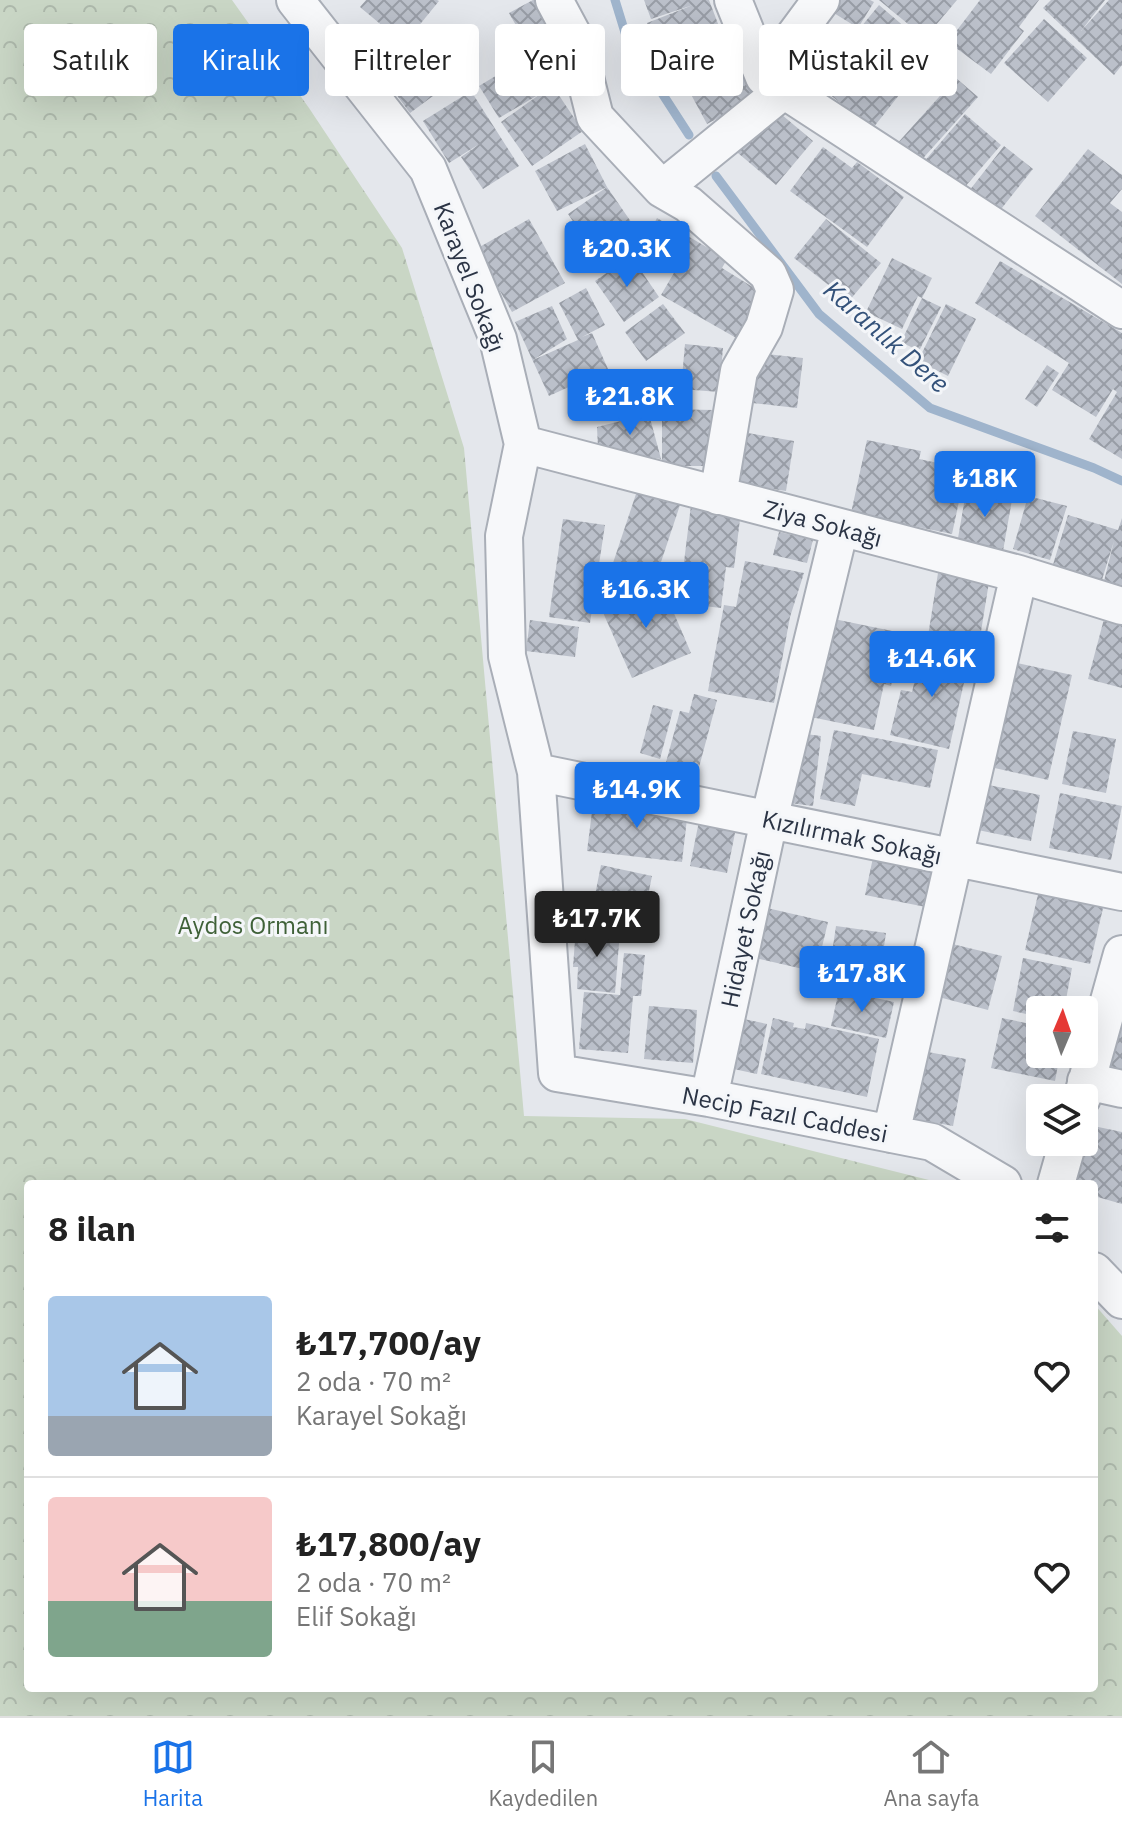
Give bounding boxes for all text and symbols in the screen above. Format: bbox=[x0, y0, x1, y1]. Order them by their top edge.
chip: Satılık bbox=[24, 24, 157, 96]
chip: Kiralık bbox=[173, 24, 309, 96]
chip: Filtreler bbox=[325, 24, 479, 96]
chip: Yeni bbox=[495, 24, 605, 96]
chip: Daire bbox=[621, 24, 743, 96]
chip: Müstakil ev bbox=[759, 24, 957, 96]
street label: Karayel Sokağı bbox=[427, 198, 513, 356]
pin: ₺20.3K bbox=[562, 221, 692, 289]
text: ₺20.3K bbox=[583, 230, 671, 264]
water label: Karanlık Dere bbox=[817, 272, 957, 400]
pin: ₺21.8K bbox=[565, 369, 695, 437]
text: ₺21.8K bbox=[586, 378, 674, 412]
pin: ₺18K bbox=[938, 451, 1032, 519]
text: ₺18K bbox=[952, 460, 1018, 494]
street label: Ziya Sokağı bbox=[760, 492, 886, 554]
pin: ₺16.3K bbox=[581, 562, 711, 630]
text: ₺16.3K bbox=[602, 571, 690, 605]
pin: ₺14.6K bbox=[867, 631, 997, 699]
text: ₺14.6K bbox=[888, 640, 976, 674]
pin: ₺14.9K bbox=[572, 762, 702, 830]
text: ₺14.9K bbox=[593, 771, 681, 805]
street label: Kızılırmak Sokağı bbox=[759, 802, 945, 872]
street label: Hidayet Sokağı bbox=[713, 847, 777, 1011]
pin: ₺17.7K bbox=[532, 891, 662, 959]
text: ₺17.7K bbox=[553, 900, 641, 934]
park label: Aydos Ormanı bbox=[178, 909, 328, 941]
pin: ₺17.8K bbox=[797, 946, 927, 1014]
text: ₺17.8K bbox=[818, 955, 906, 989]
north arrow bbox=[1026, 996, 1098, 1068]
map controls bbox=[1026, 996, 1098, 1156]
street label: Necip Fazıl Caddesi bbox=[679, 1078, 891, 1150]
button: layers bbox=[1026, 1084, 1098, 1156]
text: 8 ilan bbox=[48, 1206, 136, 1250]
icon: filters bbox=[1030, 1206, 1074, 1250]
text: ₺17,700/ay bbox=[296, 1320, 481, 1364]
icon: home bbox=[112, 1328, 208, 1424]
icon: heart bbox=[1030, 1354, 1074, 1398]
text: 2 oda · 70 m² bbox=[296, 1364, 451, 1398]
text: Karayel Sokağı bbox=[296, 1398, 467, 1432]
text: ₺17,800/ay bbox=[296, 1521, 481, 1565]
icon: home bbox=[112, 1529, 208, 1625]
icon: heart bbox=[1030, 1555, 1074, 1599]
text: 2 oda · 70 m² bbox=[296, 1565, 451, 1599]
text: Elif Sokağı bbox=[296, 1599, 417, 1633]
tab: Harita bbox=[143, 1735, 203, 1812]
tab: Kaydedilen bbox=[488, 1735, 598, 1812]
tab: Ana sayfa bbox=[884, 1735, 979, 1812]

